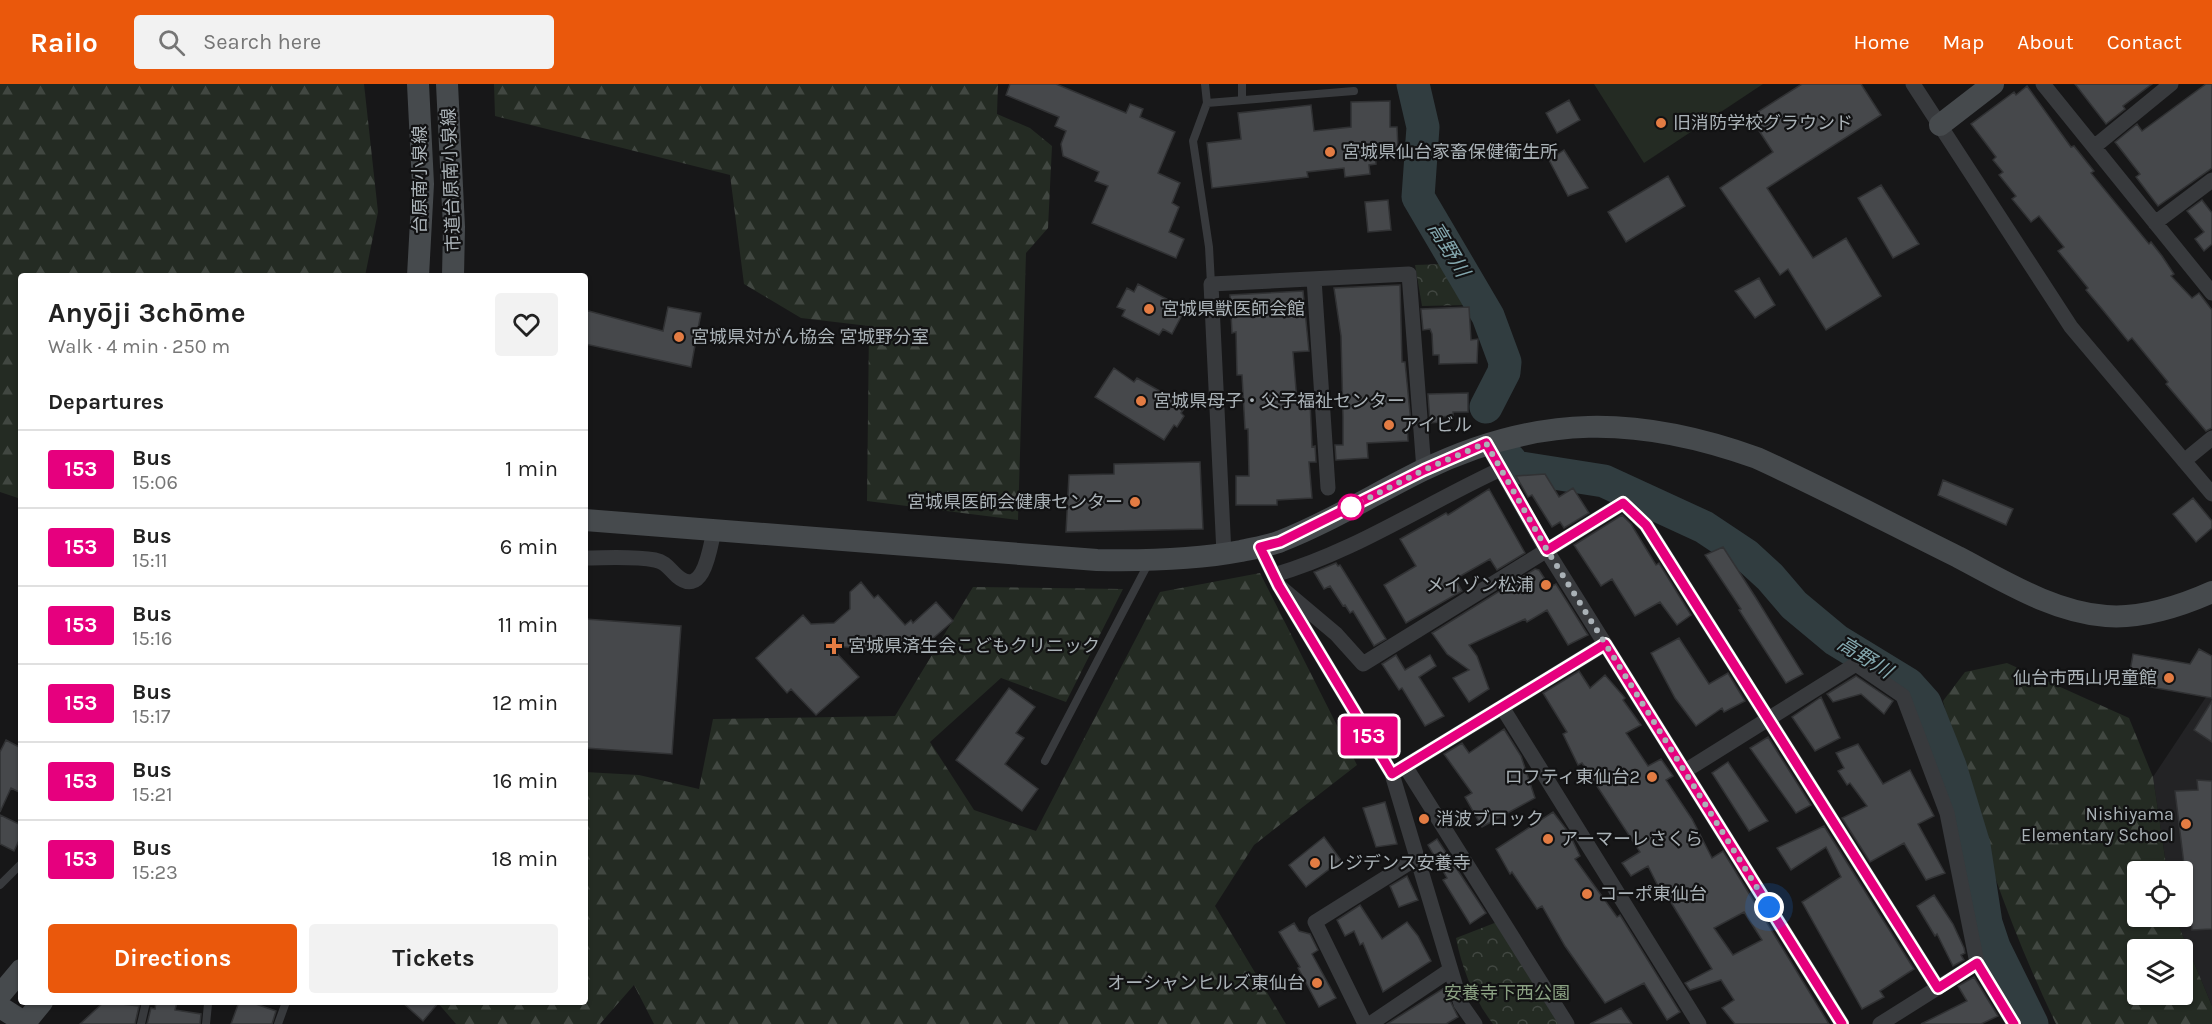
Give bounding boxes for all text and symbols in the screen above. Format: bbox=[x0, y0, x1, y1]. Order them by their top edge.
search box bbox=[134, 15, 554, 69]
text: Railo bbox=[30, 26, 98, 59]
icon: search bbox=[155, 26, 188, 59]
text: Search here bbox=[203, 29, 321, 55]
text: Home bbox=[1854, 30, 1910, 54]
text: Map bbox=[1943, 30, 1984, 54]
text: About bbox=[2017, 30, 2074, 54]
text: Contact bbox=[2107, 30, 2182, 54]
street label: 市道台原南小泉線 bbox=[437, 108, 465, 252]
place label: 旧消防学校グラウンド bbox=[1673, 112, 1853, 134]
marker: 旧消防学校グラウンド bbox=[1654, 116, 1668, 130]
street label: 台原南小泉線 bbox=[409, 126, 431, 234]
place label: 宮城県仙台家畜保健衛生所 bbox=[1342, 141, 1558, 163]
marker: 宮城県仙台家畜保健衛生所 bbox=[1323, 145, 1337, 159]
water label: 高野川 bbox=[1423, 218, 1475, 283]
button: heart bbox=[495, 293, 558, 356]
text: Anyōji 3chōme bbox=[48, 296, 246, 329]
place label: 宮城県獣医師会館 bbox=[1161, 298, 1305, 320]
marker: 宮城県獣医師会館 bbox=[1142, 302, 1156, 316]
place label: 宮城県対がん協会 宮城野分室 bbox=[691, 326, 929, 348]
marker: 宮城県対がん協会 宮城野分室 bbox=[672, 330, 686, 344]
text: Walk · 4 min · 250 m bbox=[48, 335, 230, 358]
text: Departures bbox=[48, 389, 164, 415]
place label: 宮城県母子・父子福祉センター bbox=[1153, 390, 1405, 412]
marker: 宮城県母子・父子福祉センター bbox=[1134, 394, 1148, 408]
place label: アイビル bbox=[1401, 414, 1472, 436]
marker: アイビル bbox=[1382, 418, 1396, 432]
text: Bus bbox=[132, 445, 172, 471]
text: 1 min bbox=[505, 456, 558, 482]
text: 153 bbox=[65, 457, 97, 481]
text: 15:06 bbox=[132, 471, 178, 494]
place label: 宮城県医師会健康センター bbox=[907, 491, 1123, 513]
unlabelled marker bbox=[1338, 494, 1364, 520]
marker: 宮城県医師会健康センター bbox=[1128, 495, 1142, 509]
text: Bus bbox=[132, 523, 172, 549]
text: 6 min bbox=[500, 534, 558, 560]
text: 153 bbox=[65, 535, 97, 559]
text: 15:11 bbox=[132, 549, 168, 572]
place label: メイゾン松浦 bbox=[1426, 574, 1534, 596]
marker: メイゾン松浦 bbox=[1539, 578, 1553, 592]
text: Bus bbox=[132, 601, 172, 627]
text: 11 min bbox=[498, 612, 558, 638]
text: 153 bbox=[65, 613, 97, 637]
text: 15:16 bbox=[132, 627, 173, 650]
water label: 高野川 bbox=[1833, 632, 1898, 684]
place label: 宮城県済生会こどもクリニック bbox=[848, 635, 1100, 657]
marker: 宮城県済生会こどもクリニック bbox=[825, 637, 843, 655]
place label: 仙台市西山児童館 bbox=[2013, 667, 2157, 689]
marker: 仙台市西山児童館 bbox=[2162, 671, 2176, 685]
text: Bus bbox=[132, 679, 172, 705]
text: 12 min bbox=[492, 690, 558, 716]
text: 153 bbox=[65, 691, 97, 715]
text: 15:17 bbox=[132, 705, 171, 728]
line badge: 153 bbox=[1334, 716, 1404, 756]
text: 153 bbox=[1353, 724, 1385, 748]
text: Bus bbox=[132, 757, 172, 783]
place label: ロフティ東仙台2 bbox=[1505, 766, 1640, 788]
text: 16 min bbox=[492, 768, 558, 794]
text: 153 bbox=[65, 769, 97, 793]
marker: ロフティ東仙台2 bbox=[1645, 770, 1659, 784]
text: 15:21 bbox=[132, 783, 173, 806]
place label: Nishiyama Elementary School bbox=[2021, 803, 2174, 846]
place label: 消波ブロック bbox=[1436, 808, 1544, 830]
marker: 消波ブロック bbox=[1417, 812, 1431, 826]
marker: Nishiyama Elementary School bbox=[2179, 817, 2193, 831]
place label: アーマーレさくら bbox=[1560, 828, 1703, 850]
marker: アーマーレさくら bbox=[1541, 832, 1555, 846]
text: Bus bbox=[132, 835, 172, 861]
text: 18 min bbox=[492, 846, 558, 872]
text: 153 bbox=[65, 847, 97, 871]
place label: レジデンス安養寺 bbox=[1327, 852, 1471, 874]
marker: レジデンス安養寺 bbox=[1308, 856, 1322, 870]
text: 15:23 bbox=[132, 861, 178, 884]
map controls bbox=[2127, 861, 2193, 1005]
button: locate bbox=[2127, 861, 2193, 927]
place label: コーポ東仙台 bbox=[1599, 883, 1707, 905]
marker: コーポ東仙台 bbox=[1580, 887, 1594, 901]
your location bbox=[1754, 892, 1784, 922]
button: Directions bbox=[48, 924, 297, 993]
button: Tickets bbox=[309, 924, 558, 993]
button: layers bbox=[2127, 939, 2193, 1005]
place label: オーシャンヒルズ東仙台 bbox=[1107, 972, 1305, 994]
marker: オーシャンヒルズ東仙台 bbox=[1310, 976, 1324, 990]
park label: 安養寺下西公園 bbox=[1444, 982, 1570, 1004]

